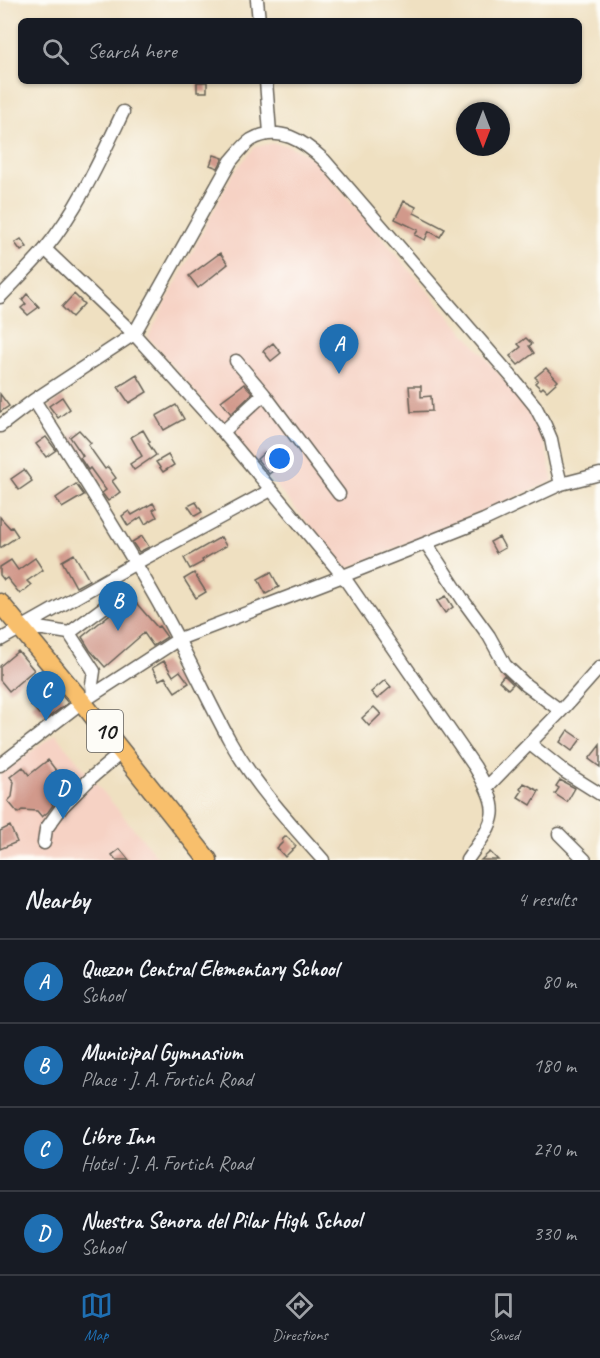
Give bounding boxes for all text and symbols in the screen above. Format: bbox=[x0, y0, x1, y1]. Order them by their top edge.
search box bbox=[18, 18, 582, 84]
icon: search bbox=[39, 35, 72, 68]
text: Search here bbox=[87, 37, 177, 65]
north arrow bbox=[456, 102, 510, 156]
pin: A bbox=[320, 324, 358, 374]
your location bbox=[265, 444, 294, 473]
pin: B bbox=[98, 582, 138, 631]
pin: C bbox=[26, 672, 66, 721]
road number: 10 bbox=[87, 710, 123, 752]
pin: D bbox=[44, 770, 82, 819]
text: Nearby bbox=[24, 883, 89, 916]
text: 4 results bbox=[517, 887, 576, 912]
text: Quezon Central Elementary School bbox=[81, 955, 339, 983]
text: A bbox=[38, 969, 49, 994]
text: 80 m bbox=[542, 969, 576, 994]
text: School bbox=[81, 983, 124, 1008]
text: Municipal Gymnasium bbox=[81, 1039, 242, 1067]
text: B bbox=[38, 1053, 49, 1078]
text: 180 m bbox=[533, 1053, 576, 1078]
text: Place · J. A. Fortich Road bbox=[81, 1067, 252, 1092]
text: Libre Inn bbox=[81, 1123, 154, 1151]
text: C bbox=[39, 1137, 48, 1162]
text: 270 m bbox=[533, 1137, 576, 1162]
text: Hotel · J. A. Fortich Road bbox=[81, 1151, 252, 1176]
text: Nuestra Senora del Pilar High School bbox=[81, 1207, 361, 1235]
text: D bbox=[38, 1221, 49, 1246]
text: 330 m bbox=[533, 1221, 576, 1246]
text: School bbox=[81, 1235, 124, 1260]
tab: Map bbox=[80, 1289, 113, 1345]
tab: Directions bbox=[272, 1289, 328, 1345]
tab: Saved bbox=[487, 1289, 520, 1345]

